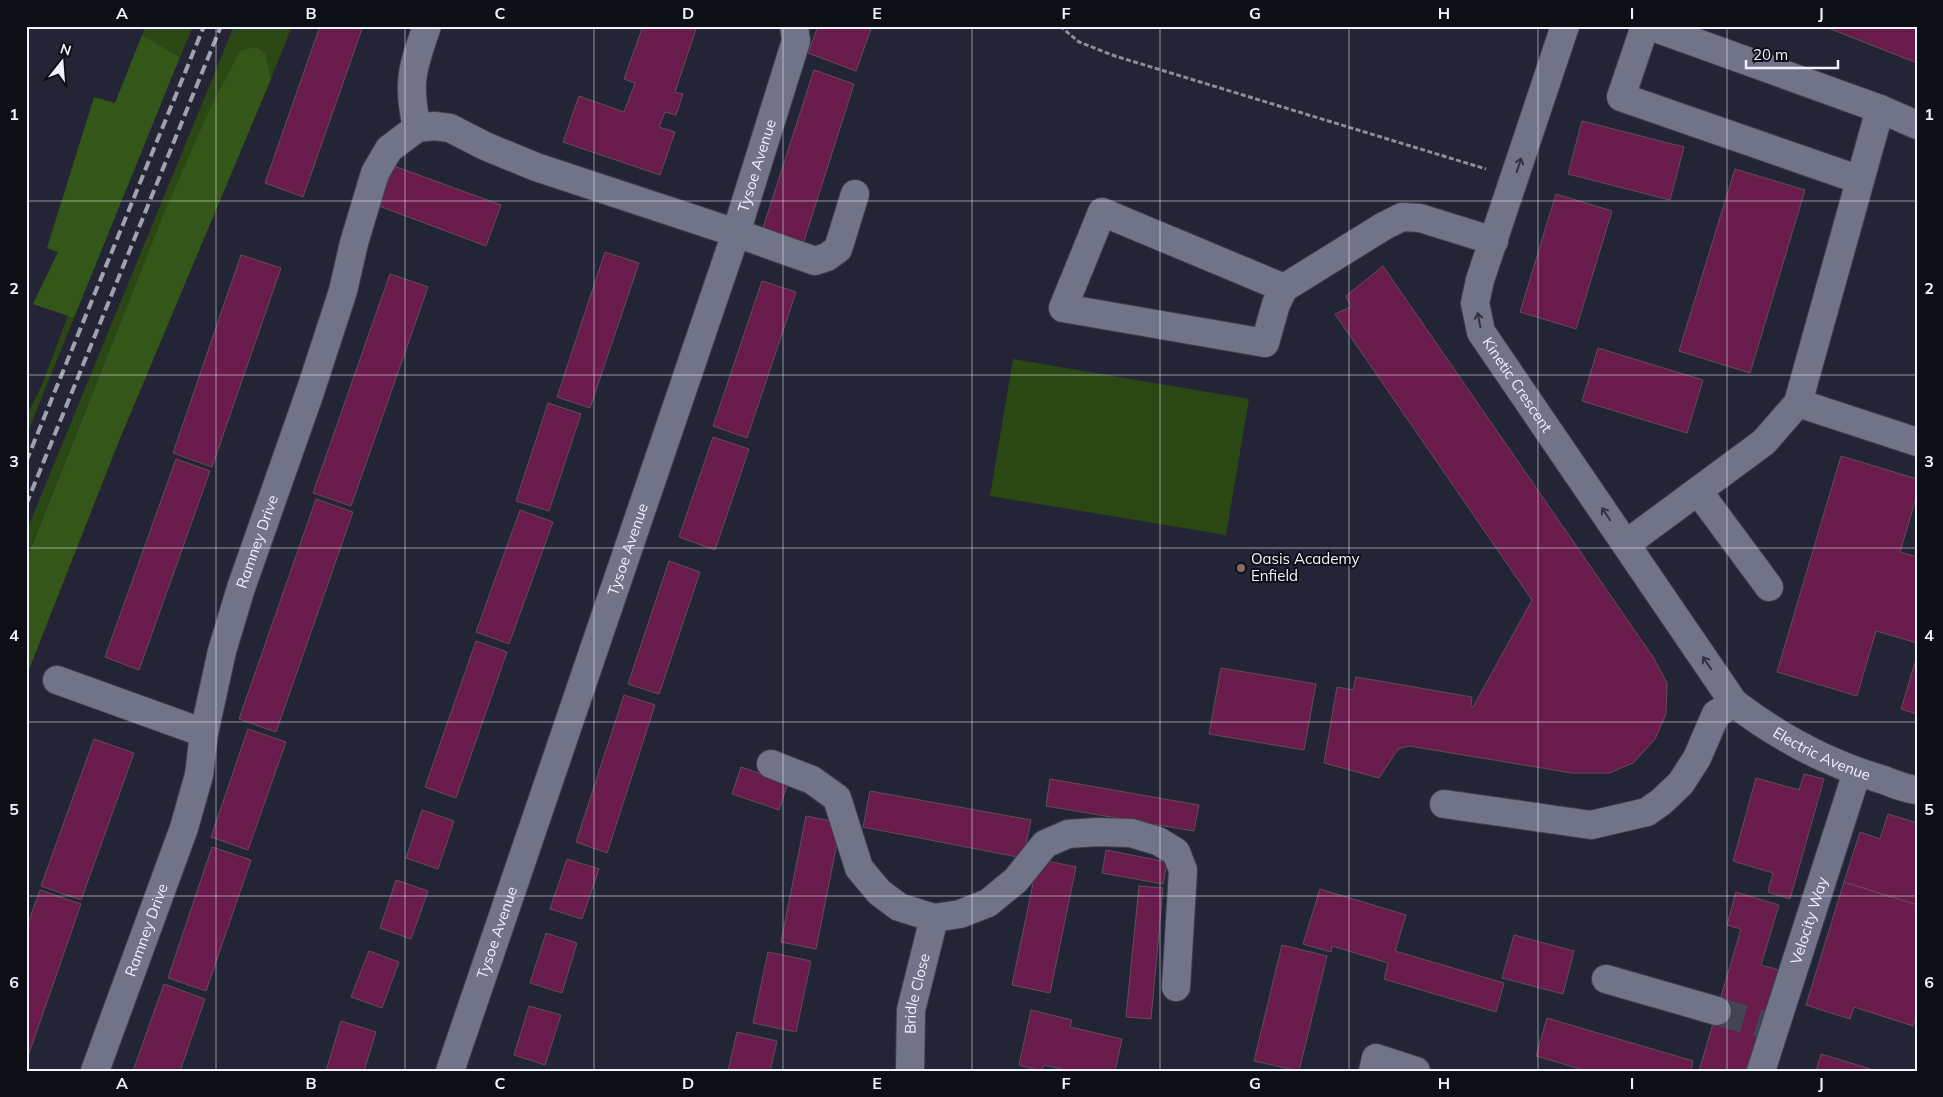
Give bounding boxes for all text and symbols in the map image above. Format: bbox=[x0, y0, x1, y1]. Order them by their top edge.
text: A bbox=[116, 3, 128, 23]
text: B bbox=[305, 3, 317, 23]
text: C bbox=[495, 3, 506, 23]
text: D bbox=[682, 3, 694, 23]
text: E bbox=[872, 3, 882, 23]
text: F bbox=[1061, 3, 1071, 23]
text: G bbox=[1249, 3, 1261, 23]
text: H bbox=[1438, 3, 1450, 23]
text: I bbox=[1630, 3, 1634, 23]
text: J bbox=[1818, 3, 1824, 23]
north arrow bbox=[38, 38, 88, 88]
scale bar bbox=[1746, 38, 1838, 70]
text: N bbox=[58, 39, 73, 60]
text: 20 m bbox=[1753, 45, 1788, 64]
text: 1 bbox=[9, 104, 19, 124]
text: 1 bbox=[1924, 104, 1934, 124]
street label: Tysoe Avenue bbox=[733, 117, 780, 214]
one-way arrow bbox=[1515, 158, 1524, 173]
text: 2 bbox=[9, 278, 19, 298]
text: 2 bbox=[1924, 278, 1934, 298]
one-way arrow bbox=[1473, 313, 1483, 329]
street label: Kinetic Crescent bbox=[1478, 333, 1557, 436]
text: 3 bbox=[9, 451, 19, 471]
text: 3 bbox=[1924, 451, 1934, 471]
street label: Ramney Drive bbox=[232, 492, 282, 591]
street label: Tysoe Avenue bbox=[603, 501, 652, 598]
one-way arrow bbox=[1600, 507, 1611, 521]
place label: Oasis Academy Enfield bbox=[1251, 549, 1360, 585]
marker: Oasis Academy Enfield bbox=[1235, 562, 1247, 574]
text: 4 bbox=[9, 625, 19, 645]
text: 4 bbox=[1924, 625, 1934, 645]
one-way arrow bbox=[1702, 656, 1712, 670]
street label: Electric Avenue bbox=[1770, 722, 1873, 784]
text: 5 bbox=[9, 799, 19, 819]
text: 5 bbox=[1924, 799, 1934, 819]
street label: Velocity Way bbox=[1786, 874, 1832, 967]
street label: Ramney Drive bbox=[120, 881, 172, 979]
street label: Tysoe Avenue bbox=[472, 884, 521, 981]
street label: Bridle Close bbox=[901, 951, 934, 1034]
text: 6 bbox=[9, 972, 19, 992]
text: 6 bbox=[1924, 972, 1934, 992]
text: A bbox=[116, 1073, 128, 1093]
text: B bbox=[305, 1073, 317, 1093]
text: C bbox=[495, 1073, 506, 1093]
text: D bbox=[682, 1073, 694, 1093]
text: E bbox=[872, 1073, 882, 1093]
text: F bbox=[1061, 1073, 1071, 1093]
text: G bbox=[1249, 1073, 1261, 1093]
text: H bbox=[1438, 1073, 1450, 1093]
text: I bbox=[1630, 1073, 1634, 1093]
text: J bbox=[1818, 1073, 1824, 1093]

